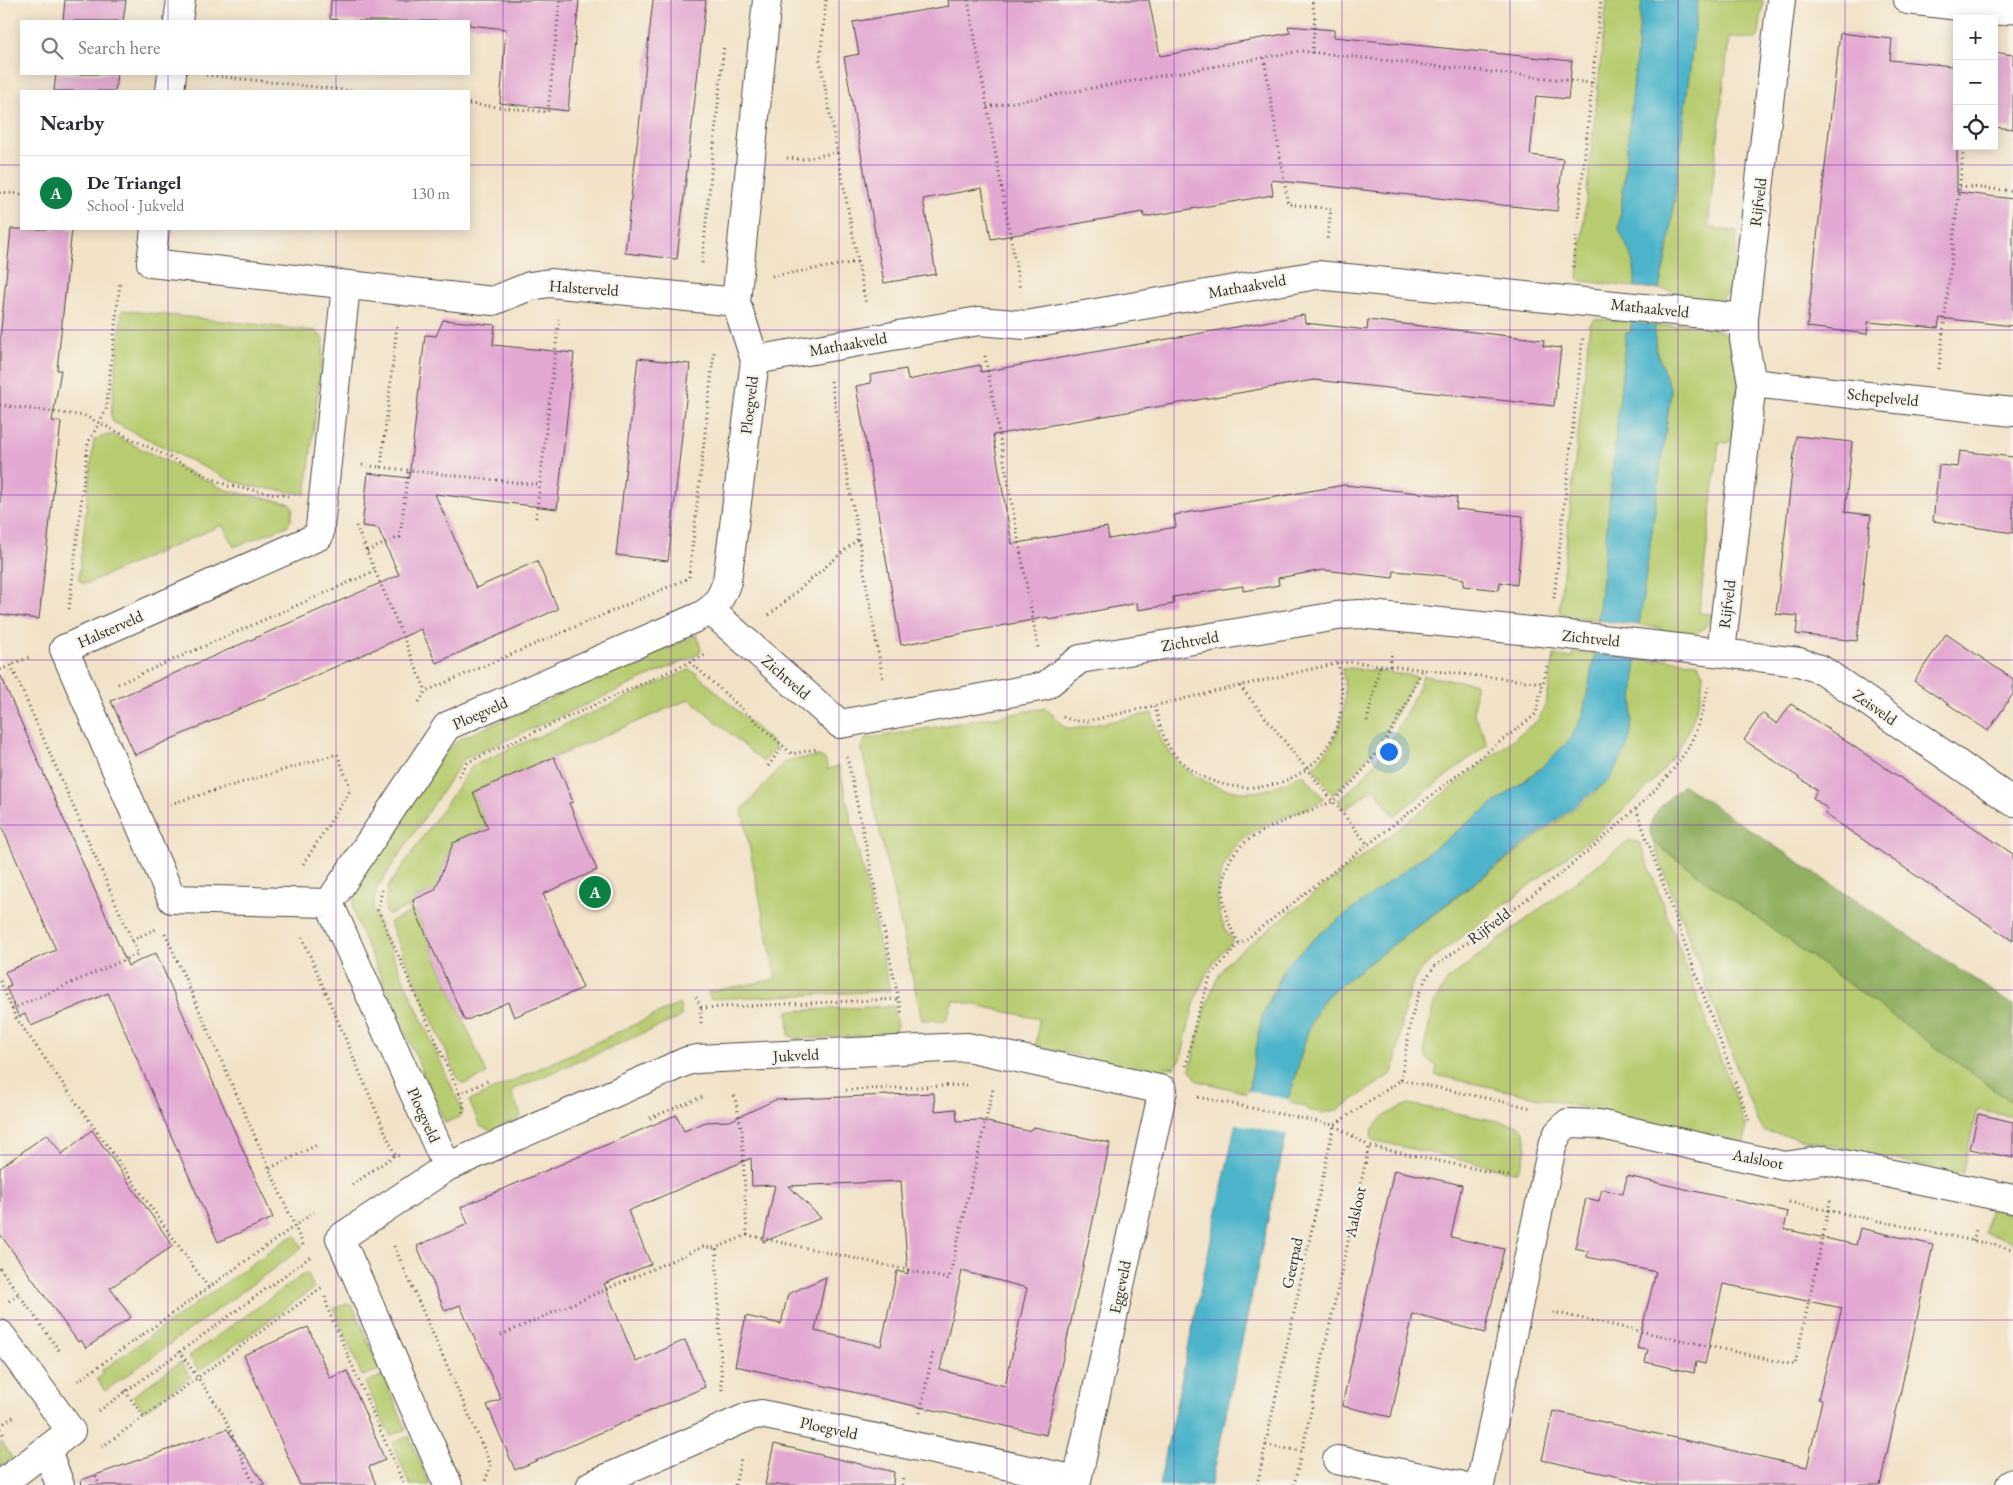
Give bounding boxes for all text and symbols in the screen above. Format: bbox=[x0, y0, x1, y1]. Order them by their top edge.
map controls bbox=[1953, 15, 1998, 150]
button: + bbox=[1953, 15, 1998, 60]
search box bbox=[20, 20, 470, 75]
icon: search bbox=[38, 34, 66, 62]
text: Search here bbox=[78, 35, 160, 60]
button: − bbox=[1953, 60, 1998, 105]
button: locate bbox=[1953, 105, 1998, 150]
text: Nearby bbox=[40, 109, 104, 136]
text: De Triangel bbox=[87, 170, 181, 195]
street label: Rijfveld bbox=[1745, 176, 1772, 228]
text: A bbox=[50, 183, 62, 204]
text: 130 m bbox=[411, 183, 450, 204]
text: School · Jukveld bbox=[87, 195, 184, 216]
street label: Mathaakveld bbox=[1206, 269, 1289, 303]
street label: Halsterveld bbox=[548, 275, 620, 301]
street label: Mathaakveld bbox=[1610, 293, 1691, 323]
street label: Mathaakveld bbox=[807, 327, 890, 361]
street label: Ploegveld bbox=[735, 374, 763, 435]
street label: Schepelveld bbox=[1846, 383, 1921, 411]
street label: Rijfveld bbox=[1714, 578, 1741, 630]
street label: Halsterveld bbox=[74, 605, 147, 653]
street label: Zichtveld bbox=[1160, 625, 1221, 656]
street label: Zichtveld bbox=[1561, 625, 1622, 652]
street label: Zichtveld bbox=[757, 650, 816, 705]
street label: Zeisveld bbox=[1849, 684, 1902, 730]
street label: Ploegveld bbox=[449, 691, 512, 735]
your location bbox=[1376, 739, 1402, 765]
pin: A bbox=[579, 873, 611, 911]
street label: Rijfveld bbox=[1463, 902, 1516, 949]
street label: Jukveld bbox=[770, 1043, 820, 1067]
street label: Ploegveld bbox=[402, 1084, 446, 1147]
street label: Aalsloot bbox=[1730, 1144, 1785, 1174]
street label: Aalsloot bbox=[1339, 1185, 1371, 1240]
street label: Geerpad bbox=[1276, 1235, 1308, 1291]
street label: Eggeveld bbox=[1104, 1258, 1136, 1316]
street label: Ploegveld bbox=[798, 1412, 861, 1445]

